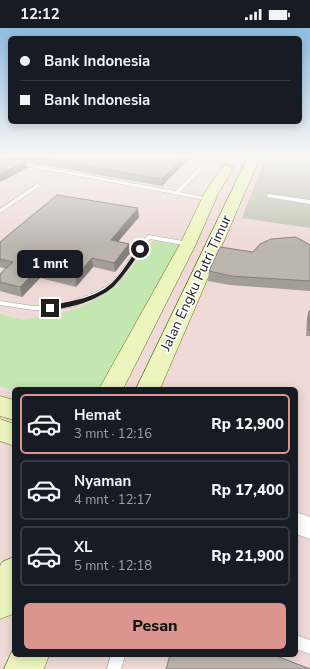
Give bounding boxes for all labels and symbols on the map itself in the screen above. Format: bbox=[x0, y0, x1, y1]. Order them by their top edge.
street label: Jalan Engku Putri Timur bbox=[156, 212, 236, 355]
route start bbox=[131, 240, 149, 258]
callout: 1 mnt bbox=[17, 250, 83, 278]
route end bbox=[41, 299, 59, 317]

